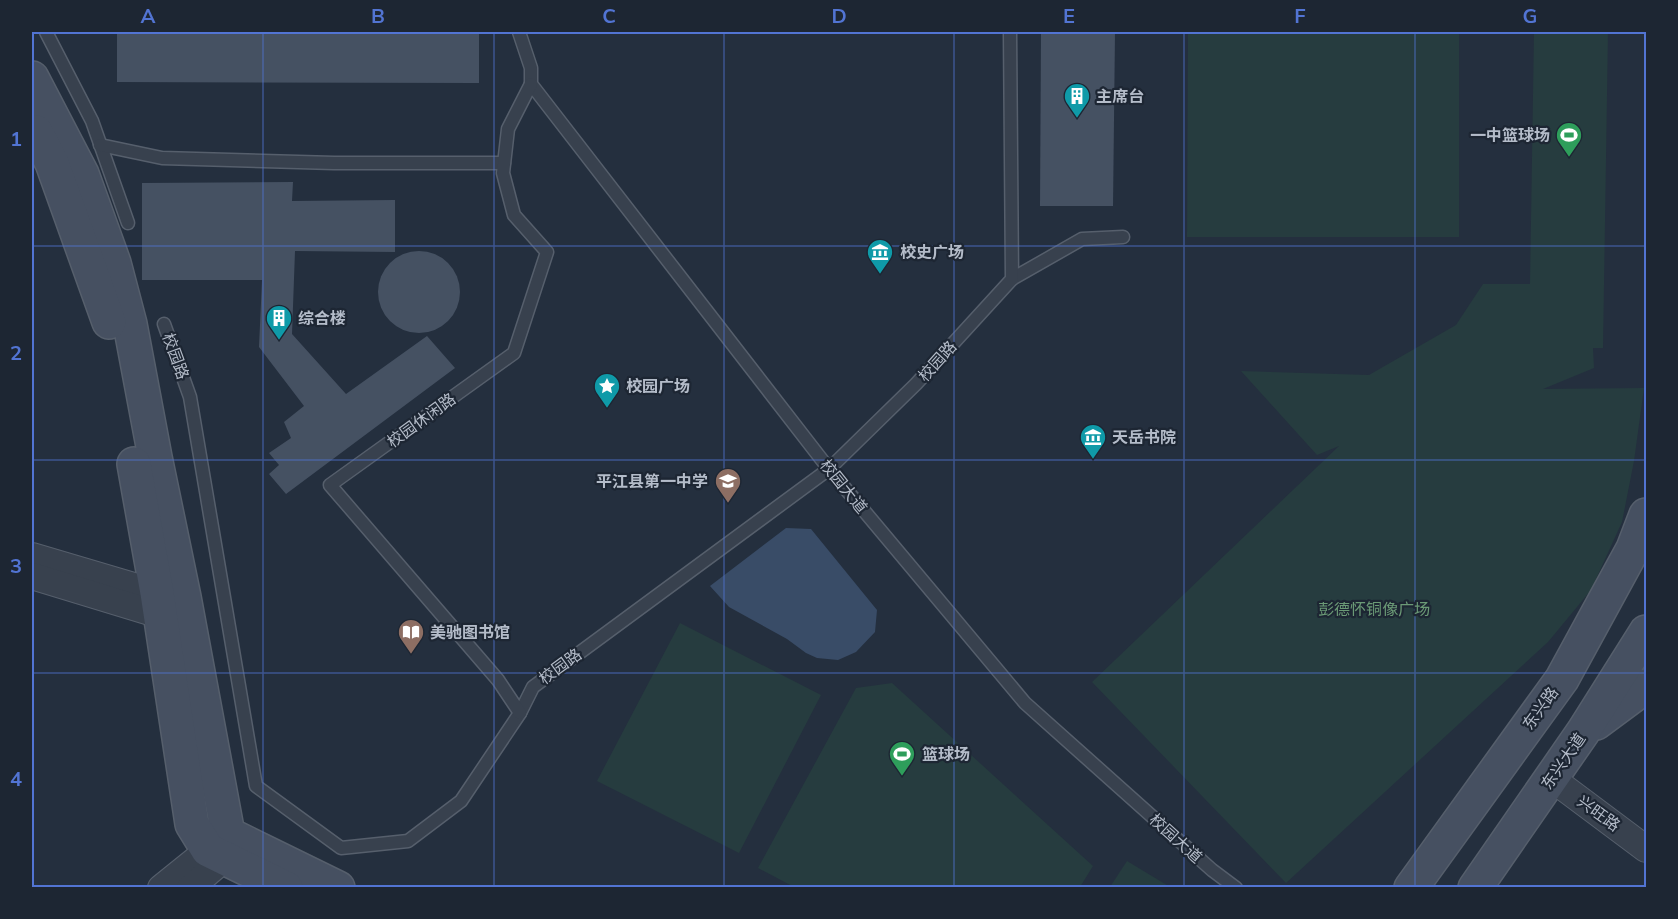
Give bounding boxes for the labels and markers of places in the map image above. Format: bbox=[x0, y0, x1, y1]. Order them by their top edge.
building icon: 主席台 bbox=[1062, 81, 1092, 119]
place label: 主席台 bbox=[1096, 86, 1144, 106]
sports icon: 一中篮球场 bbox=[1554, 120, 1584, 158]
place label: 一中篮球场 bbox=[1470, 125, 1550, 145]
museum icon: 校史广场 bbox=[865, 237, 895, 275]
place label: 校史广场 bbox=[900, 242, 964, 262]
building icon: 综合楼 bbox=[264, 303, 294, 341]
place label: 综合楼 bbox=[298, 308, 346, 328]
place icon: 校园广场 bbox=[592, 371, 622, 409]
place label: 校园广场 bbox=[626, 376, 690, 396]
museum icon: 天岳书院 bbox=[1078, 422, 1108, 460]
place label: 天岳书院 bbox=[1112, 427, 1176, 447]
school or university icon: 平江县第一中学 bbox=[713, 466, 743, 504]
place label: 平江县第一中学 bbox=[596, 471, 708, 491]
library icon: 美驰图书馆 bbox=[396, 617, 426, 655]
place label: 美驰图书馆 bbox=[430, 622, 510, 642]
sports icon: 篮球场 bbox=[887, 739, 917, 777]
place label: 篮球场 bbox=[922, 744, 970, 764]

